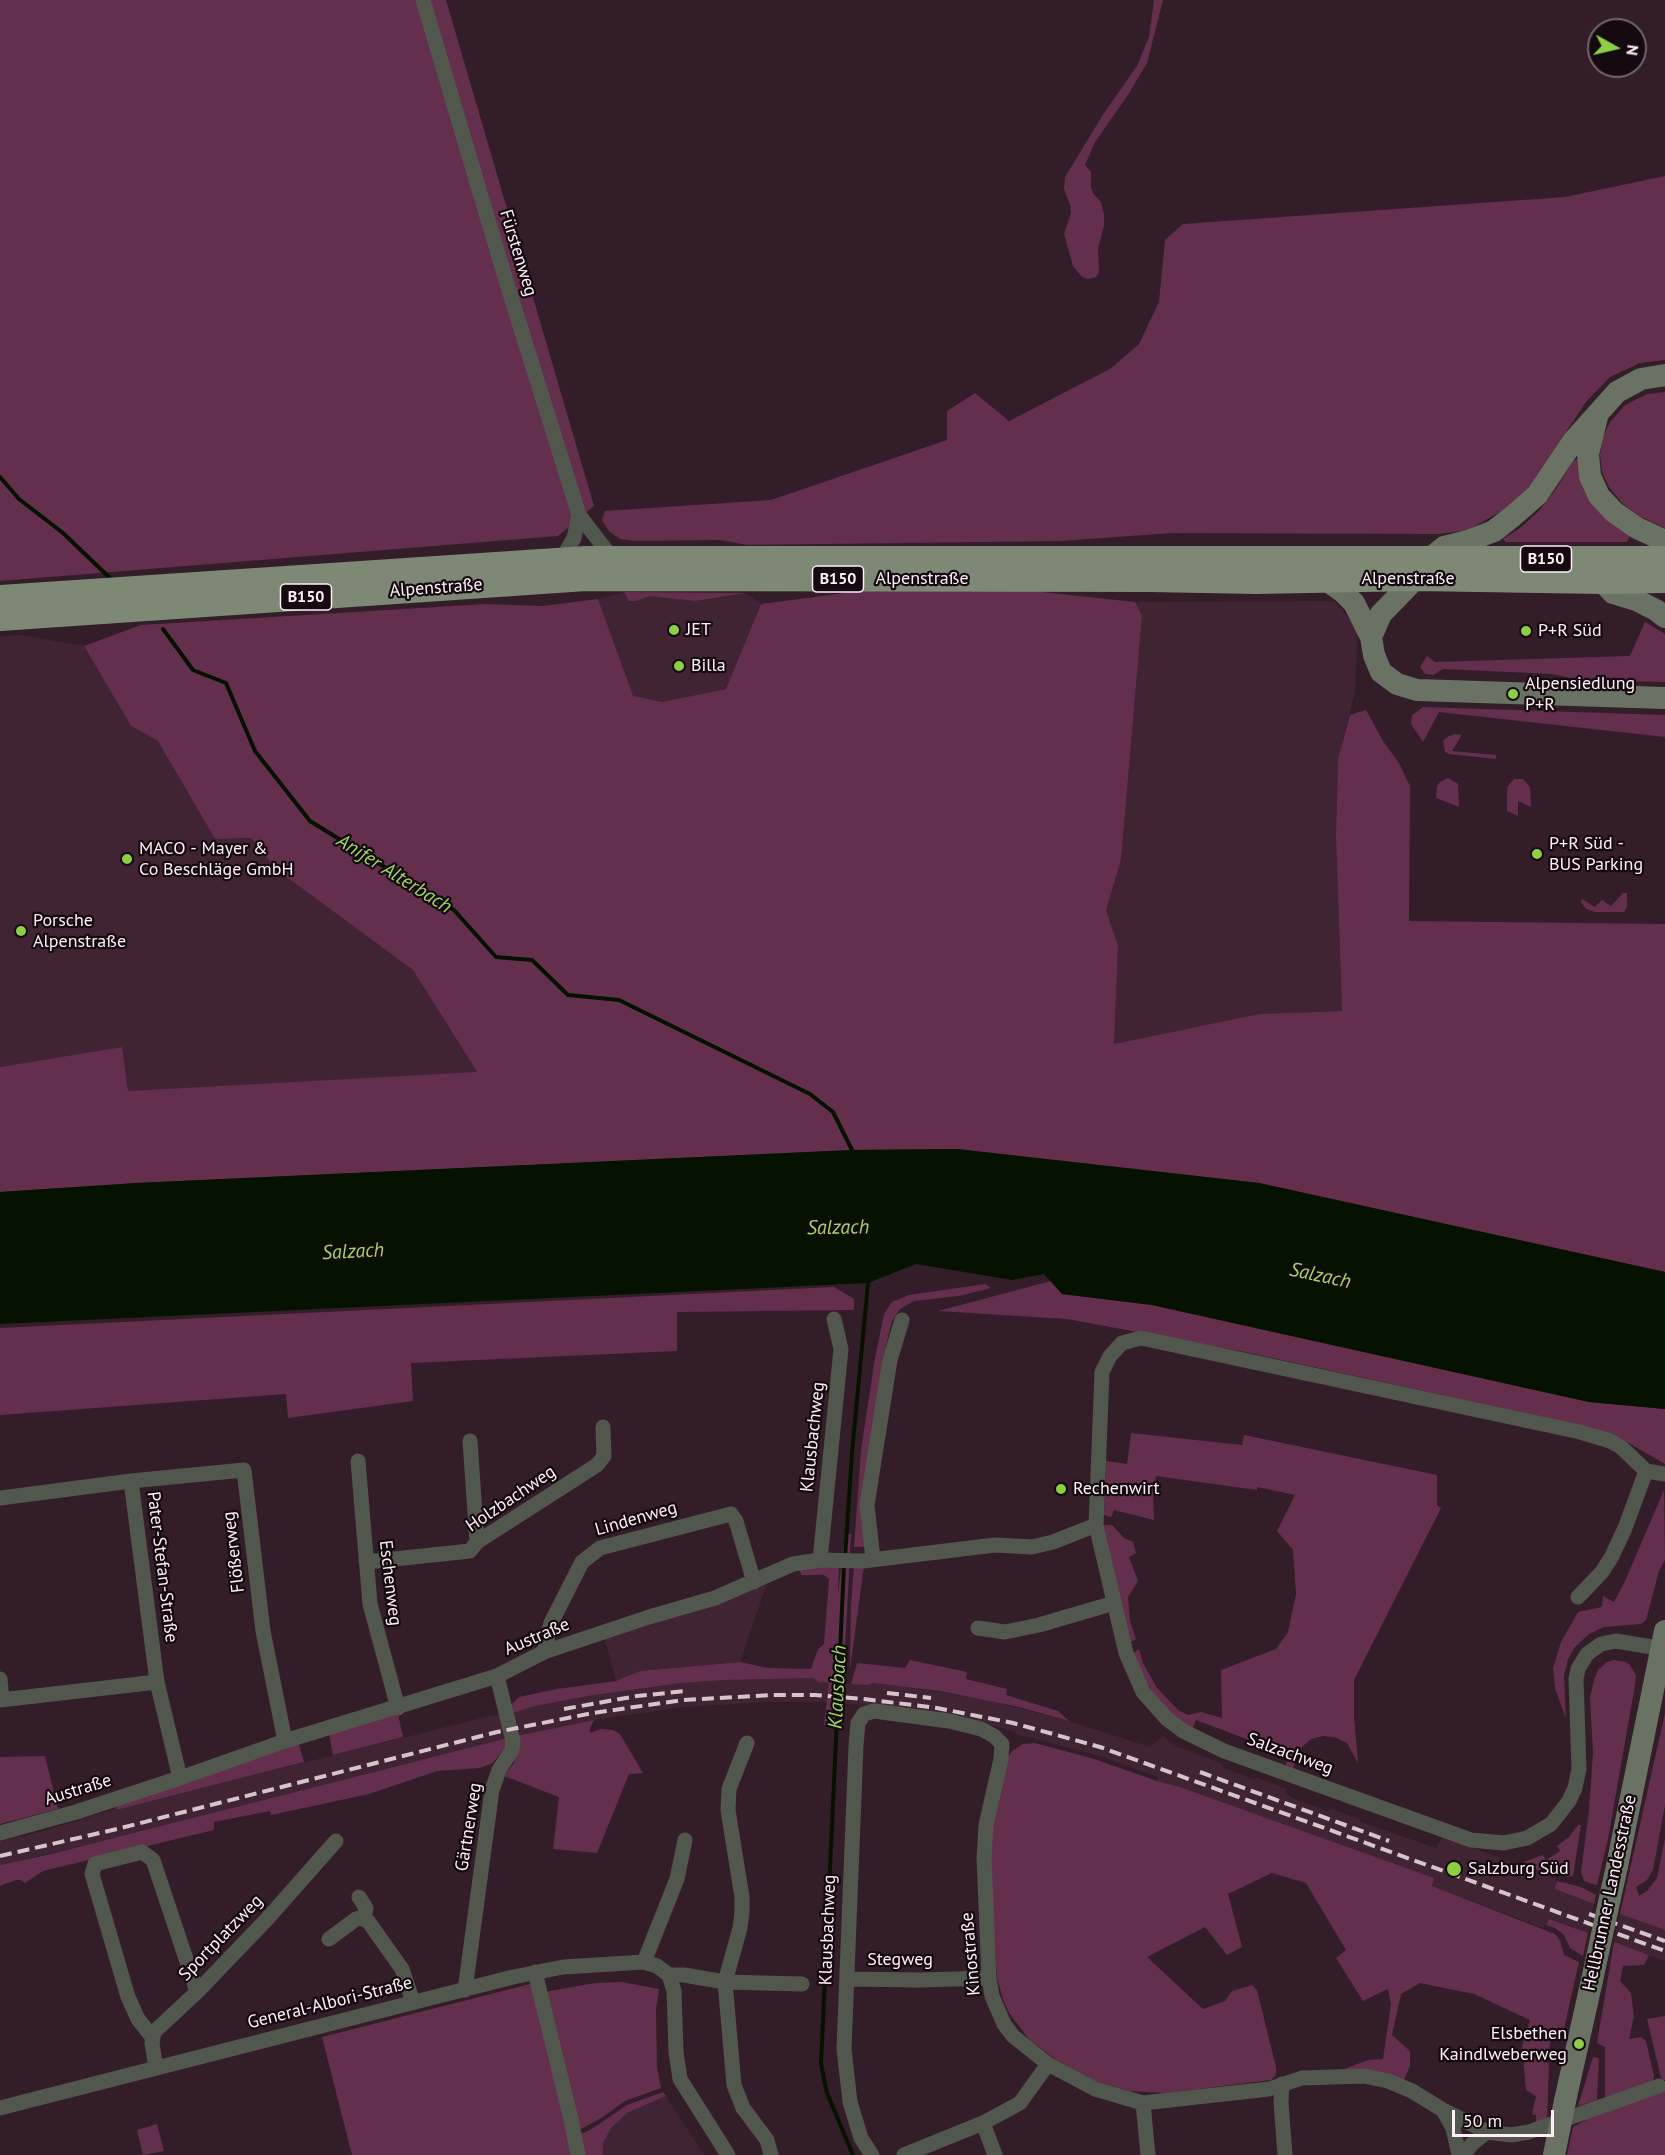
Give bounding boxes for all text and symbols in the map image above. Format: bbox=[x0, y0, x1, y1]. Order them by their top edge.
north arrow bbox=[1587, 18, 1647, 78]
text: N bbox=[1622, 44, 1643, 57]
street label: Fürstenweg bbox=[495, 207, 541, 299]
road number: B150 bbox=[1520, 546, 1572, 572]
road number: B150 bbox=[812, 566, 864, 592]
street label: Alpenstraße bbox=[875, 568, 969, 590]
street label: Alpenstraße bbox=[1361, 568, 1455, 590]
street label: Alpenstraße bbox=[389, 574, 483, 602]
road number: B150 bbox=[280, 584, 332, 610]
place label: JET bbox=[686, 619, 711, 641]
place label: P+R Süd bbox=[1538, 620, 1602, 642]
marker: JET bbox=[667, 623, 681, 637]
marker: P+R Süd bbox=[1519, 624, 1533, 638]
place label: Billa bbox=[691, 655, 726, 677]
marker: Billa bbox=[672, 659, 686, 673]
place label: Alpensiedlung P+R bbox=[1525, 673, 1635, 716]
marker: Alpensiedlung P+R bbox=[1506, 687, 1520, 701]
water label: Anifer Alterbach bbox=[332, 829, 456, 919]
place label: P+R Süd - BUS Parking bbox=[1549, 833, 1643, 876]
place label: MACO - Mayer & Co Beschläge GmbH bbox=[139, 838, 294, 880]
marker: P+R Süd - BUS Parking bbox=[1530, 847, 1544, 861]
marker: MACO - Mayer & Co Beschläge GmbH bbox=[120, 852, 134, 866]
place label: Porsche Alpenstraße bbox=[33, 910, 126, 952]
marker: Porsche Alpenstraße bbox=[14, 924, 28, 938]
water label: Salzach bbox=[807, 1215, 869, 1241]
water label: Salzach bbox=[321, 1238, 385, 1266]
water label: Salzach bbox=[1287, 1258, 1353, 1294]
street label: Klausbachweg bbox=[796, 1381, 830, 1493]
street label: Holzbachweg bbox=[462, 1461, 560, 1537]
place label: Rechenwirt bbox=[1073, 1478, 1160, 1500]
marker: Rechenwirt bbox=[1054, 1482, 1068, 1496]
street label: Pater-Stefan-Straße bbox=[142, 1490, 182, 1644]
street label: Lindenweg bbox=[593, 1497, 679, 1541]
street label: Flößerweg bbox=[218, 1510, 250, 1594]
street label: Eschenweg bbox=[374, 1539, 406, 1627]
street label: Austraße bbox=[501, 1614, 573, 1660]
water label: Klausbach bbox=[824, 1644, 852, 1730]
street label: Salzachweg bbox=[1244, 1728, 1336, 1780]
street label: Austraße bbox=[42, 1770, 114, 1810]
street label: Gärtnerweg bbox=[451, 1781, 487, 1873]
street label: Hellbrunner Landesstraße bbox=[1579, 1793, 1641, 1993]
place label: Salzburg Süd bbox=[1468, 1858, 1569, 1880]
marker: Salzburg Süd bbox=[1445, 1860, 1463, 1878]
street label: Klausbachweg bbox=[815, 1874, 841, 1986]
street label: Sportplatzweg bbox=[175, 1890, 267, 1986]
street label: Kinostraße bbox=[957, 1911, 985, 1997]
street label: Stegweg bbox=[867, 1949, 933, 1971]
street label: General-Albori-Straße bbox=[245, 1972, 415, 2034]
place label: Elsbethen Kaindlweberweg bbox=[1439, 2023, 1567, 2066]
marker: Elsbethen Kaindlweberweg bbox=[1572, 2037, 1586, 2051]
scale bar bbox=[1455, 2098, 1557, 2136]
text: 50 m bbox=[1463, 2109, 1502, 2132]

